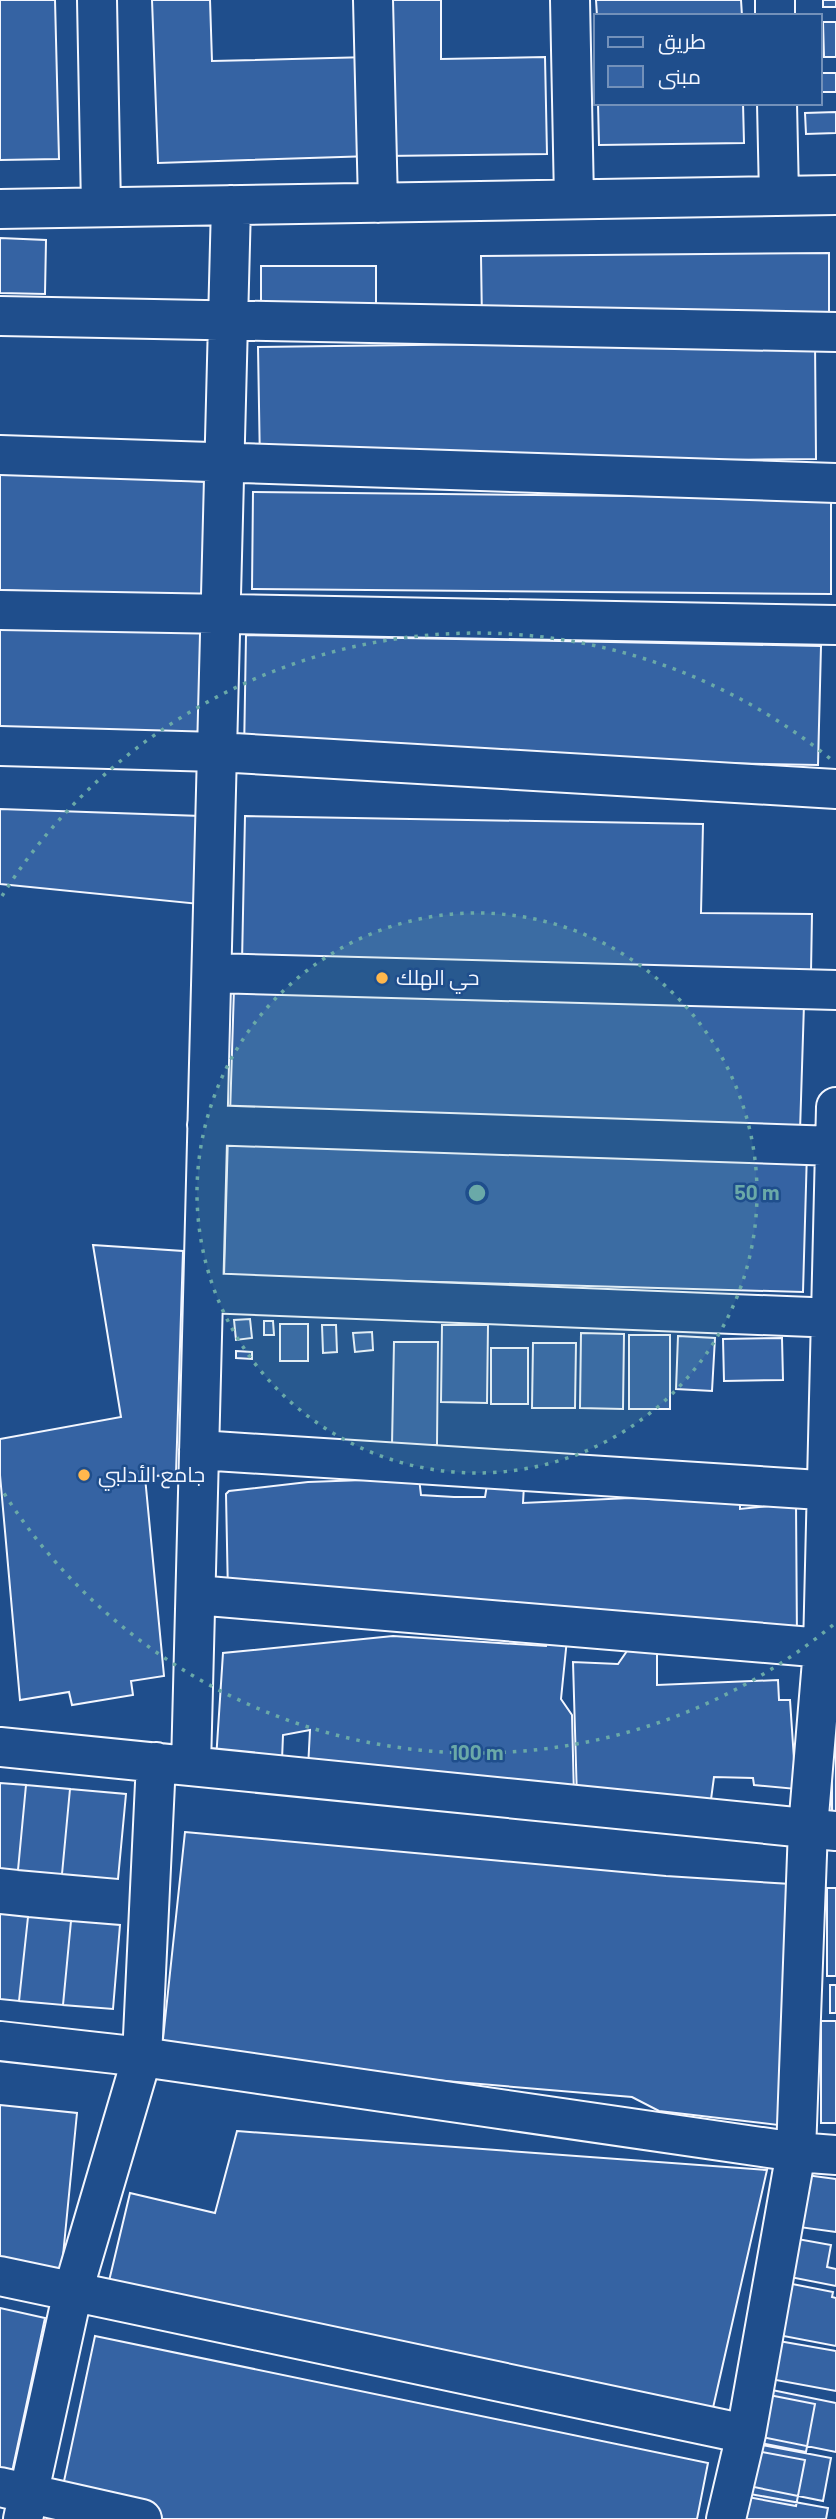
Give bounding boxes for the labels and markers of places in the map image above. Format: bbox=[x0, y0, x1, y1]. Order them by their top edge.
place label: حي الهلك bbox=[396, 964, 479, 994]
marker: حي الهلك bbox=[374, 970, 390, 986]
centre of rings bbox=[465, 1181, 489, 1205]
place label: جامع الأدلبي bbox=[98, 1461, 205, 1491]
marker: جامع الأدلبي bbox=[76, 1467, 92, 1483]

